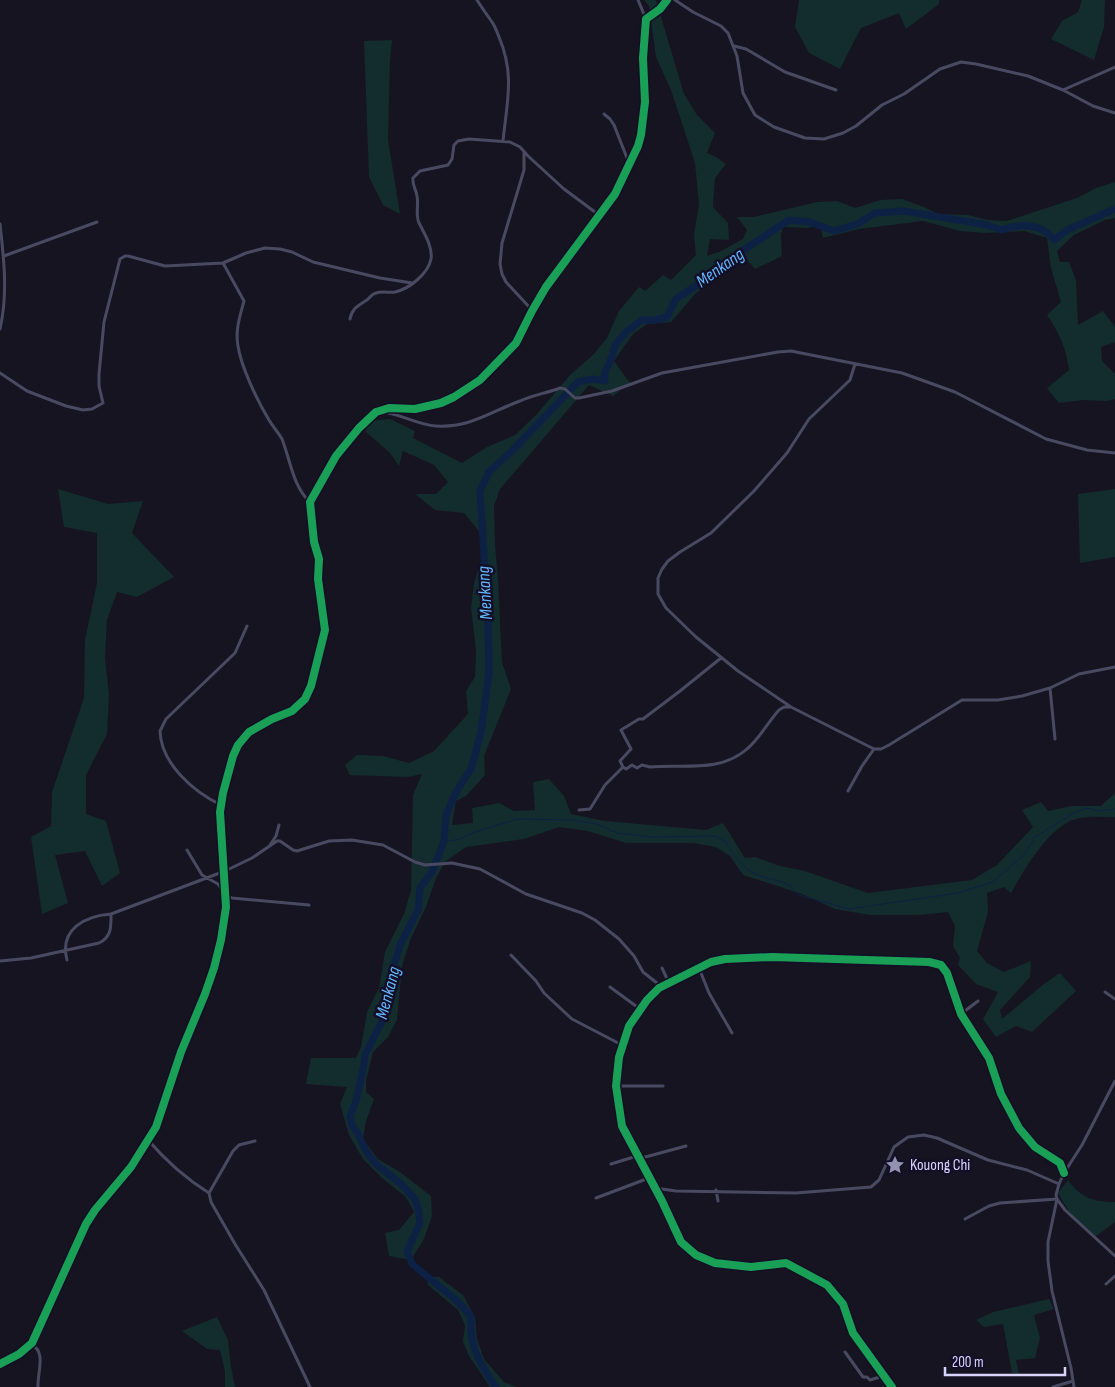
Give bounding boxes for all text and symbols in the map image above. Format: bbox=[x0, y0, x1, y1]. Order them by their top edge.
water label: Menkang bbox=[692, 244, 749, 292]
water label: Menkang bbox=[473, 565, 497, 620]
water label: Menkang bbox=[371, 964, 405, 1022]
place icon: Kouong Chi bbox=[884, 1154, 906, 1176]
place label: Kouong Chi bbox=[910, 1156, 970, 1175]
scale bar bbox=[945, 1344, 1065, 1376]
text: 200 m bbox=[952, 1353, 984, 1372]

